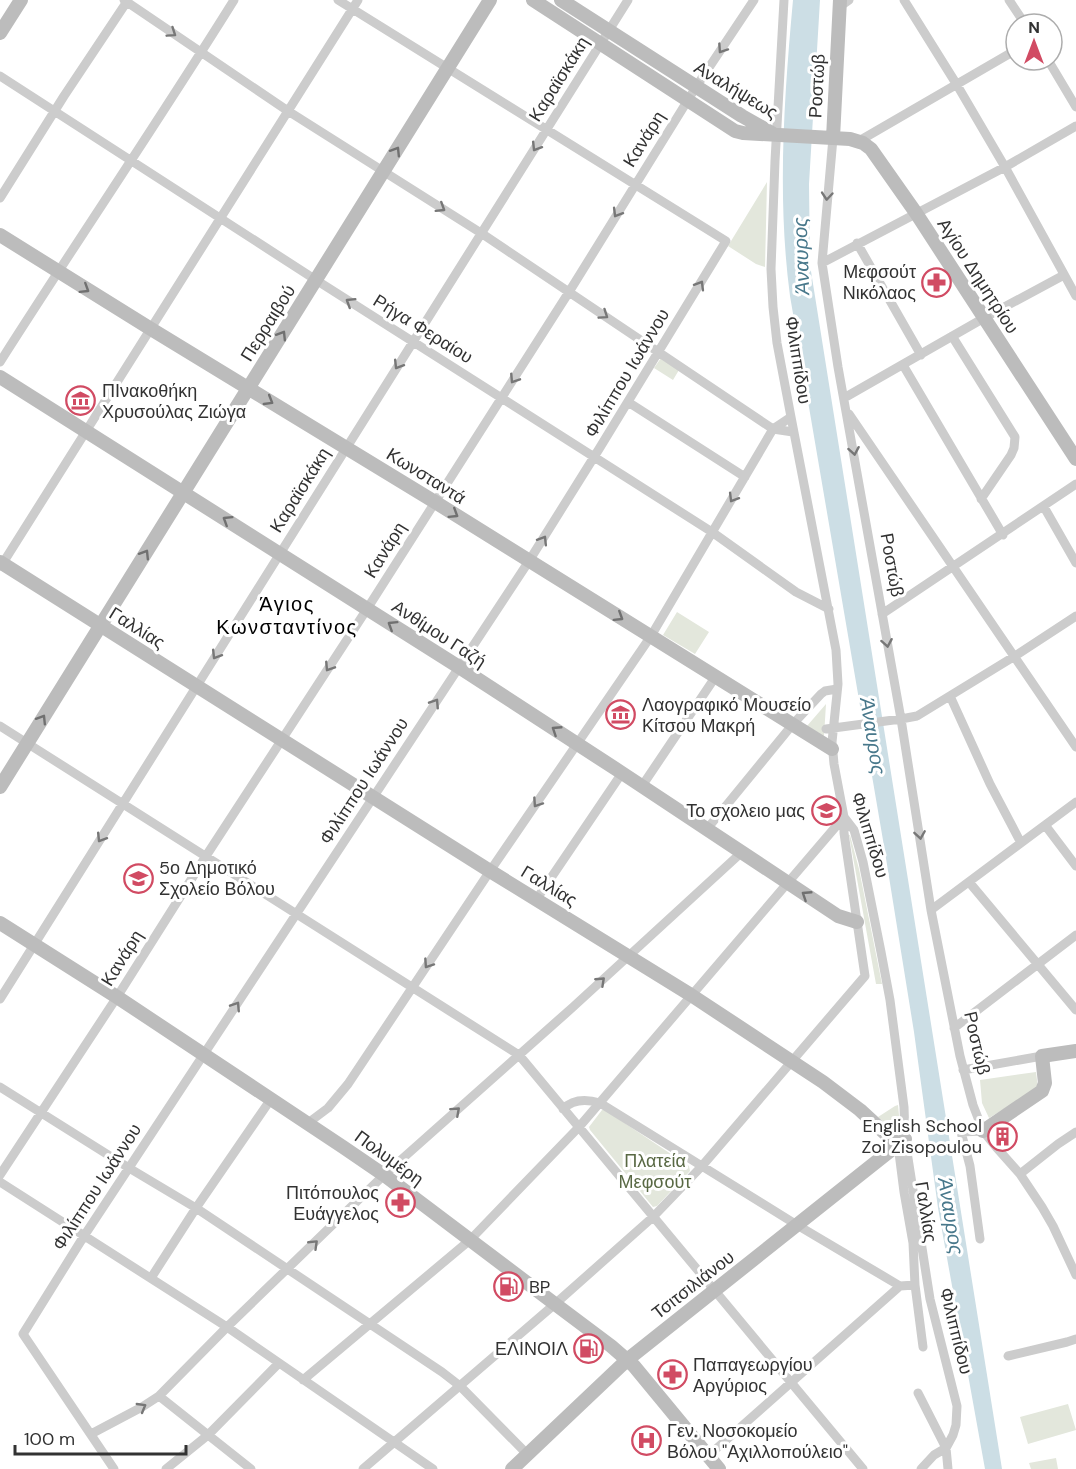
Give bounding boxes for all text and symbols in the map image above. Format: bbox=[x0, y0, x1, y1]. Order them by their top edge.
north arrow bbox=[1004, 12, 1064, 72]
text: N bbox=[1028, 17, 1040, 38]
one-way arrow bbox=[166, 26, 177, 37]
street label: Καραϊσκάκη bbox=[523, 32, 595, 126]
one-way arrow bbox=[718, 42, 729, 53]
street label: Ροστώβ bbox=[803, 53, 831, 119]
street label: Αναλήψεως bbox=[690, 56, 783, 125]
street label: Κανάρη bbox=[617, 106, 671, 172]
one-way arrow bbox=[531, 141, 543, 151]
one-way arrow bbox=[389, 147, 400, 158]
one-way arrow bbox=[821, 191, 834, 200]
one-way arrow bbox=[434, 201, 445, 212]
one-way arrow bbox=[613, 207, 625, 217]
street label: Αγίου Δημητρίου bbox=[932, 214, 1024, 338]
water label: Άναυρος bbox=[787, 216, 815, 296]
place label: Μεφσούτ Νικόλαος bbox=[843, 260, 916, 305]
pharmacy icon: Μεφσούτ Νικόλαος bbox=[921, 266, 953, 298]
street label: Περραιβού bbox=[235, 280, 301, 366]
one-way arrow bbox=[692, 280, 703, 291]
one-way arrow bbox=[79, 281, 89, 293]
street label: Ρήγα Φεραίου bbox=[369, 289, 477, 369]
one-way arrow bbox=[346, 297, 356, 309]
street label: Φιλίππου Ιωάννου bbox=[579, 304, 675, 442]
one-way arrow bbox=[597, 308, 608, 319]
street label: Φιλιππίδου bbox=[779, 314, 817, 406]
one-way arrow bbox=[274, 330, 285, 341]
one-way arrow bbox=[394, 359, 406, 369]
one-way arrow bbox=[510, 372, 521, 383]
place label: ΠΙνακοθήκη Χρυσούλας Ζιώγα bbox=[102, 379, 246, 424]
museum icon: ΠΙνακοθήκη Χρυσούλας Ζιώγα bbox=[65, 385, 97, 417]
one-way arrow bbox=[263, 394, 273, 406]
street label: Κωνσταντά bbox=[382, 442, 470, 510]
street label: Καραϊσκάκη bbox=[264, 443, 336, 537]
one-way arrow bbox=[847, 446, 860, 456]
one-way arrow bbox=[729, 492, 740, 502]
one-way arrow bbox=[447, 507, 458, 518]
one-way arrow bbox=[223, 516, 233, 528]
street label: Κανάρη bbox=[358, 517, 412, 583]
street label: Ροστώβ bbox=[875, 531, 909, 599]
one-way arrow bbox=[535, 536, 547, 546]
one-way arrow bbox=[138, 549, 149, 560]
district label: Άγιος Κωνσταντίνος bbox=[216, 591, 358, 640]
street label: Ανθίμου Γαζή bbox=[387, 595, 491, 673]
street label: Γαλλίας bbox=[105, 602, 170, 655]
one-way arrow bbox=[613, 609, 623, 621]
one-way arrow bbox=[388, 620, 398, 632]
one-way arrow bbox=[881, 638, 893, 648]
one-way arrow bbox=[213, 648, 224, 659]
one-way arrow bbox=[326, 660, 337, 671]
place label: Λαογραφικό Μουσείο Κίτσου Μακρή bbox=[642, 693, 811, 738]
water label: Άναυρος bbox=[854, 695, 892, 777]
one-way arrow bbox=[428, 699, 440, 709]
museum icon: Λαογραφικό Μουσείο Κίτσου Μακρή bbox=[605, 699, 637, 731]
street label: Φιλίππου Ιωάννου bbox=[314, 713, 414, 849]
one-way arrow bbox=[35, 715, 46, 726]
one-way arrow bbox=[552, 726, 563, 737]
street label: Φιλιππίδου bbox=[846, 789, 894, 881]
school or university icon: Το σχολειο μας bbox=[810, 795, 842, 827]
one-way arrow bbox=[533, 796, 544, 807]
place label: Το σχολειο μας bbox=[686, 799, 805, 823]
one-way arrow bbox=[98, 831, 109, 842]
one-way arrow bbox=[913, 831, 925, 840]
place label: 5ο Δημοτικό Σχολείο Βόλου bbox=[159, 856, 275, 901]
street label: Γαλλίας bbox=[517, 860, 582, 912]
school or university icon: 5ο Δημοτικό Σχολείο Βόλου bbox=[122, 862, 154, 894]
one-way arrow bbox=[802, 891, 812, 903]
street label: Κανάρη bbox=[95, 925, 149, 991]
one-way arrow bbox=[424, 958, 435, 969]
one-way arrow bbox=[594, 977, 605, 988]
one-way arrow bbox=[229, 1002, 240, 1013]
street label: Ροστώβ bbox=[958, 1009, 996, 1077]
one-way arrow bbox=[450, 1107, 460, 1118]
place label: English School Zoi Zisopoulou bbox=[861, 1114, 982, 1159]
street label: Φιλίππου Ιωάννου bbox=[47, 1119, 147, 1255]
building icon: English School Zoi Zisopoulou bbox=[987, 1120, 1019, 1152]
street label: Πολυμέρη bbox=[350, 1125, 428, 1191]
park label: Πλατεία Μεφσούτ bbox=[619, 1149, 691, 1194]
water label: Άναυρος bbox=[932, 1175, 970, 1257]
street label: Γαλλίας bbox=[909, 1180, 943, 1245]
place label: Πιτόπουλος Ευάγγελος bbox=[286, 1181, 379, 1226]
pharmacy icon: Πιτόπουλος Ευάγγελος bbox=[384, 1187, 416, 1219]
one-way arrow bbox=[307, 1240, 317, 1251]
street label: Τσιτσιλιάνου bbox=[647, 1245, 739, 1325]
fuel station icon: BP bbox=[492, 1271, 524, 1303]
place label: BP bbox=[529, 1275, 550, 1299]
street label: Φιλιππίδου bbox=[934, 1285, 978, 1377]
fuel station icon: ΕΛΙΝΟΙΛ bbox=[573, 1333, 605, 1365]
place label: ΕΛΙΝΟΙΛ bbox=[495, 1337, 568, 1361]
place label: Παπαγεωργίου Αργύριος bbox=[693, 1353, 813, 1398]
pharmacy icon: Παπαγεωργίου Αργύριος bbox=[656, 1359, 688, 1391]
one-way arrow bbox=[136, 1402, 146, 1414]
scale bar bbox=[15, 1418, 186, 1456]
place label: Γεν. Νοσοκομείο Βόλου "Αχιλλοπούλειο" bbox=[667, 1419, 848, 1464]
hospital icon: Γεν. Νοσοκομείο Βόλου "Αχιλλοπούλειο" bbox=[630, 1425, 662, 1457]
text: 100 m bbox=[24, 1427, 75, 1451]

